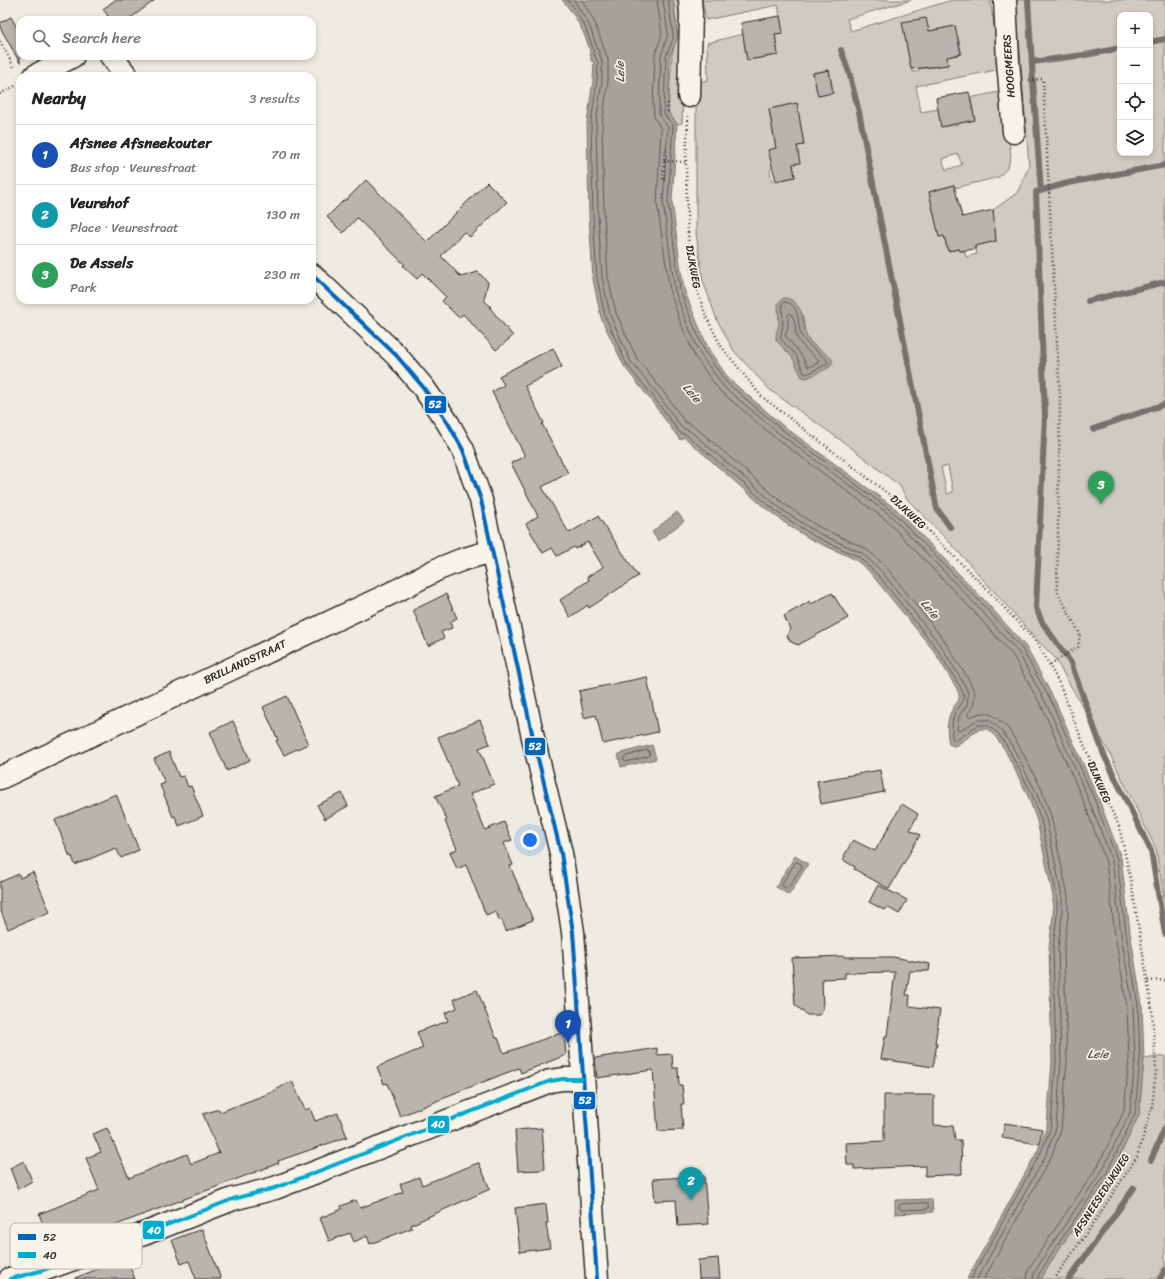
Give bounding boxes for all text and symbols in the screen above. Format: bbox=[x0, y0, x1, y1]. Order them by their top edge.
map controls bbox=[1117, 12, 1153, 156]
button: + bbox=[1117, 12, 1153, 48]
search box bbox=[16, 16, 316, 60]
text: Search here bbox=[62, 25, 141, 51]
icon: search bbox=[30, 27, 52, 49]
street label: HOOGMEERS bbox=[997, 34, 1021, 98]
button: − bbox=[1117, 48, 1153, 84]
water label: Leie bbox=[609, 60, 631, 83]
text: Nearby bbox=[32, 83, 86, 113]
button: locate bbox=[1117, 84, 1153, 120]
text: 3 results bbox=[249, 87, 300, 110]
button: layers bbox=[1117, 120, 1153, 156]
text: Afsnee Afsneekouter bbox=[70, 130, 211, 156]
text: 1 bbox=[42, 143, 48, 166]
text: 70 m bbox=[271, 143, 300, 166]
text: Bus stop · Veurestraat bbox=[70, 156, 197, 179]
text: Veurehof bbox=[70, 190, 129, 216]
text: 2 bbox=[41, 203, 49, 226]
text: 130 m bbox=[266, 203, 300, 226]
text: Place · Veurestraat bbox=[70, 216, 179, 239]
street label: DIJKWEG bbox=[680, 244, 706, 291]
text: De Assels bbox=[70, 250, 133, 276]
text: 3 bbox=[41, 263, 49, 286]
text: 230 m bbox=[264, 263, 300, 286]
text: Park bbox=[70, 276, 97, 299]
water label: Leie bbox=[677, 378, 708, 409]
line badge: 52 bbox=[424, 395, 447, 414]
text: 52 bbox=[428, 395, 442, 414]
pin: 3 bbox=[1088, 471, 1114, 504]
street label: DIJKWEG bbox=[885, 490, 931, 534]
water label: Leie bbox=[915, 594, 946, 625]
street label: BRILLANDSTRAAT bbox=[200, 634, 290, 689]
line badge: 52 bbox=[524, 737, 546, 756]
text: 52 bbox=[528, 737, 542, 756]
street label: DIJKWEG bbox=[1082, 758, 1116, 806]
your location bbox=[520, 830, 540, 850]
pin: 1 bbox=[555, 1010, 581, 1043]
water label: Leie bbox=[1088, 1043, 1110, 1065]
line badge: 52 bbox=[573, 1091, 596, 1110]
text: 52 bbox=[578, 1091, 592, 1110]
line badge: 40 bbox=[427, 1115, 450, 1134]
text: 40 bbox=[430, 1115, 445, 1134]
street label: AFSNEESEDIJKWEG bbox=[1066, 1149, 1135, 1241]
pin: 2 bbox=[678, 1167, 704, 1200]
line badge: 40 bbox=[142, 1220, 165, 1240]
text: 40 bbox=[146, 1221, 161, 1240]
legend bbox=[10, 1223, 142, 1269]
text: 52 bbox=[43, 1228, 57, 1247]
text: 40 bbox=[43, 1246, 57, 1265]

